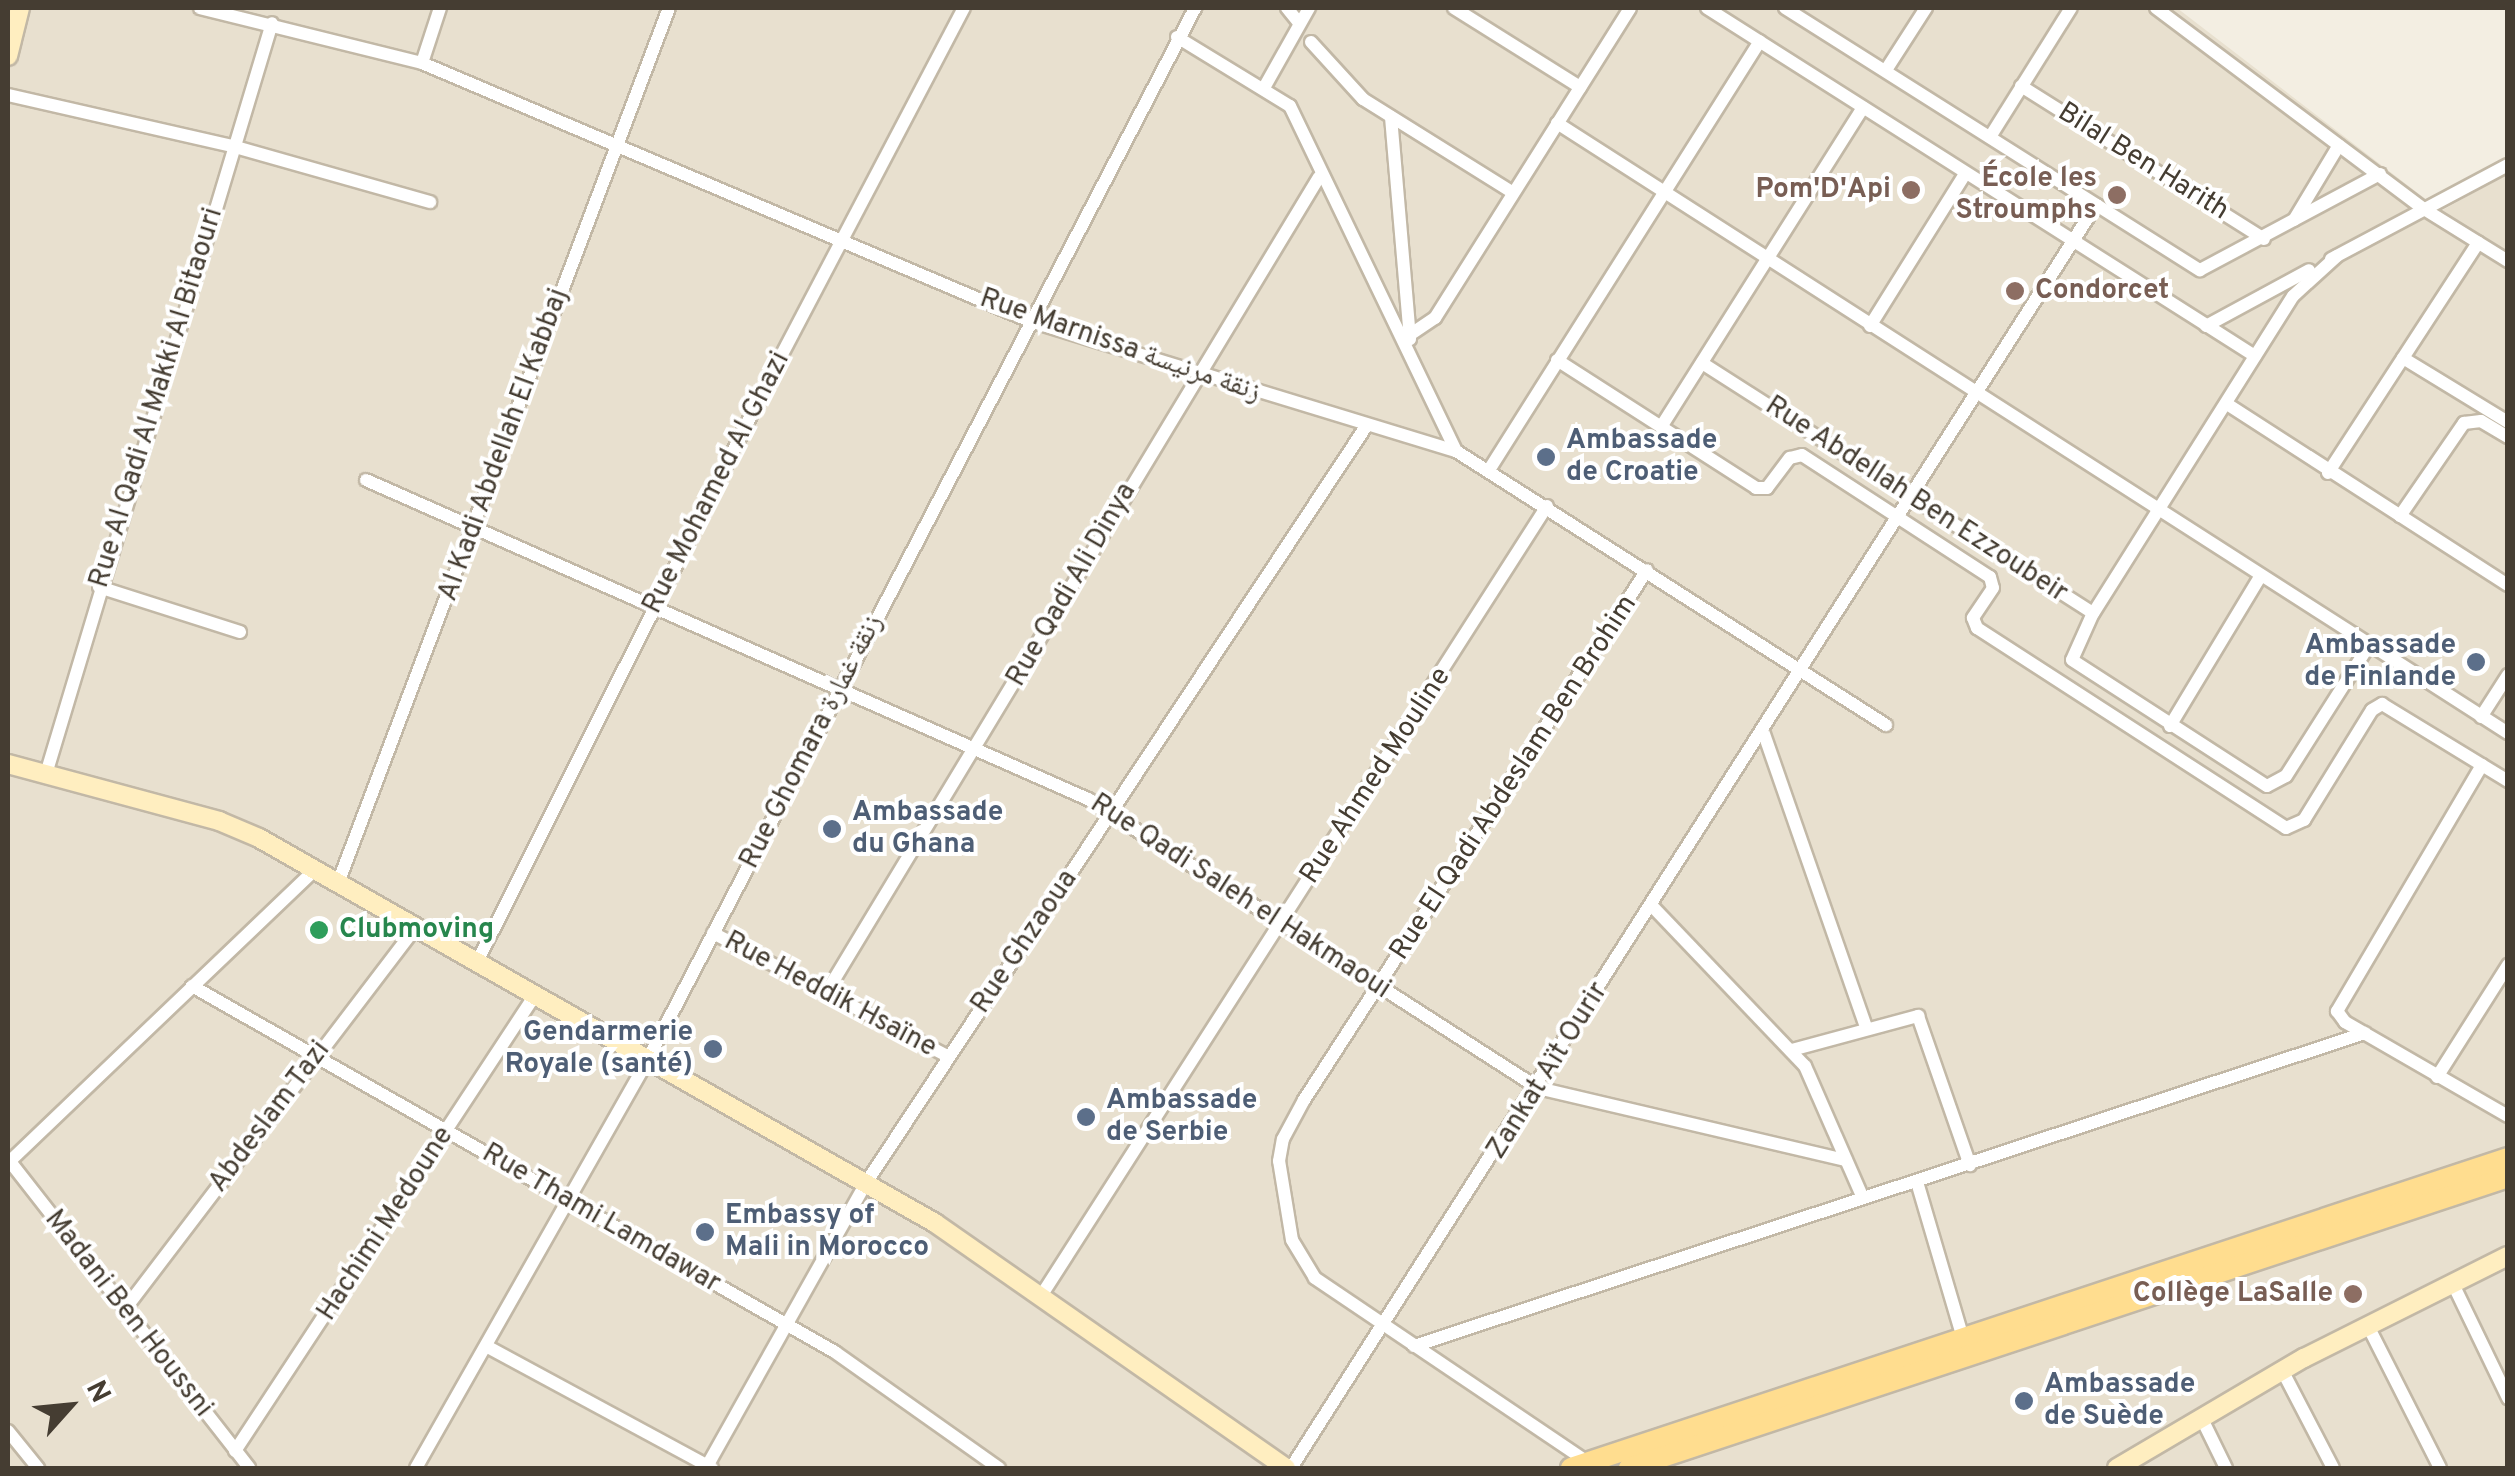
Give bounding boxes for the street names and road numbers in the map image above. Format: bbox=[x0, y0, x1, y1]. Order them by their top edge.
street label: Bilal Ben Harith bbox=[2051, 96, 2235, 228]
street label: Rue Al Qadi Al Makki Al Bitaouri bbox=[83, 202, 231, 594]
street label: Rue Marnissa زنقة مرنيسة bbox=[975, 282, 1265, 410]
street label: Al Kadi Abdellah El Kabbaj bbox=[432, 284, 576, 606]
street label: Rue Mohamed Al Ghazi bbox=[636, 346, 798, 620]
street label: Rue Abdellah Ben Ezzoubeir bbox=[1758, 389, 2074, 611]
street label: Rue Qadi Ali Dinya bbox=[1000, 477, 1144, 693]
street label: Rue El Qadi Abdeslam Ben Brohim bbox=[1383, 589, 1645, 967]
street label: Rue Ghomara زنقة غمارة bbox=[733, 609, 891, 875]
street label: Rue Ahmed Mouline bbox=[1293, 661, 1459, 891]
street label: Rue Qadi Saleh el Hakmaoui bbox=[1084, 787, 1396, 1007]
street label: Rue Ghzaoua bbox=[965, 864, 1085, 1020]
street label: Rue Heddik Hsaïne bbox=[718, 925, 942, 1065]
street label: Zankat Aït Ourir bbox=[1480, 976, 1616, 1166]
street label: Abdeslam Tazi bbox=[202, 1034, 338, 1200]
street label: Hachimi Medoune bbox=[311, 1121, 461, 1327]
street label: Rue Thami Lamdawar bbox=[475, 1137, 727, 1301]
street label: Madani Ben Houssni bbox=[37, 1204, 219, 1424]

